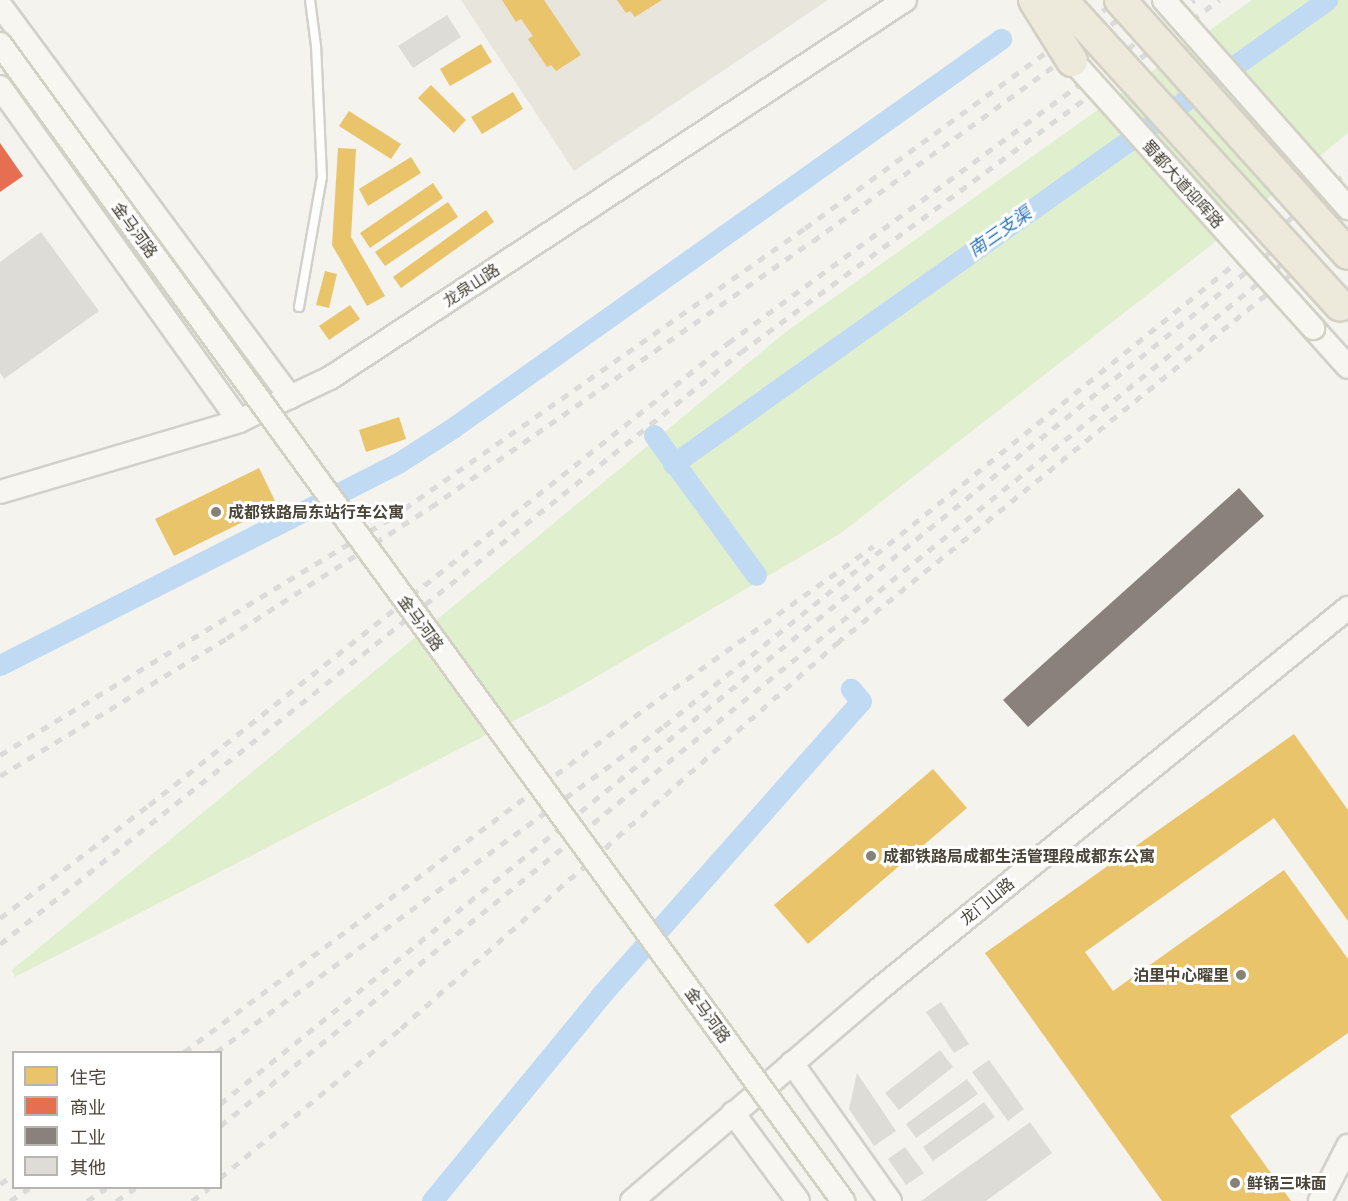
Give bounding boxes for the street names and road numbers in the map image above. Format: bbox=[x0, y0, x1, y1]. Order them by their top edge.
street label: 蜀都大道迎晖路 bbox=[1138, 136, 1228, 232]
street label: 金马河路 bbox=[108, 198, 162, 262]
street label: 龙泉山路 bbox=[439, 260, 503, 310]
street label: 金马河路 bbox=[394, 591, 448, 655]
street label: 龙门山路 bbox=[956, 873, 1018, 929]
street label: 金马河路 bbox=[681, 983, 735, 1047]

